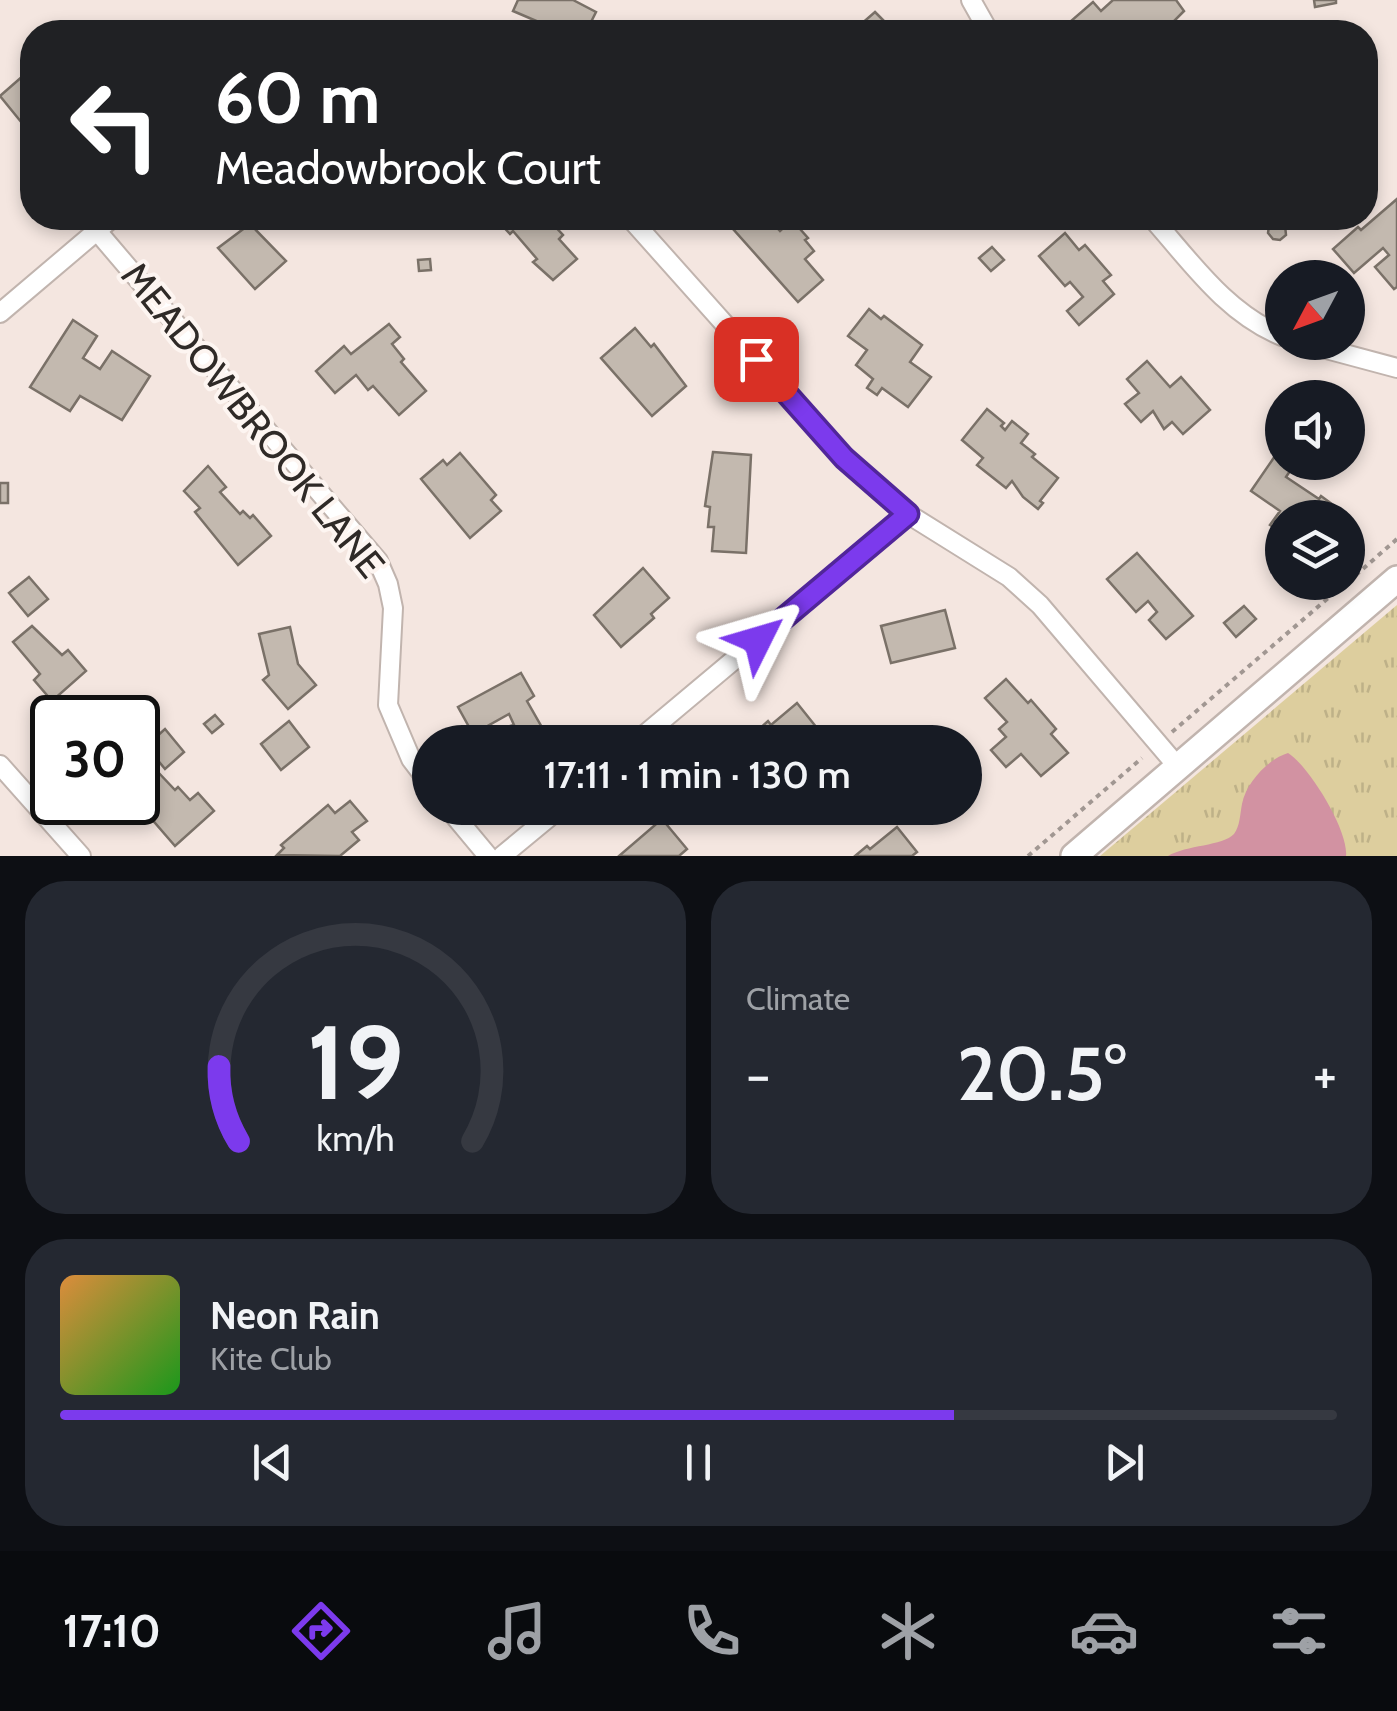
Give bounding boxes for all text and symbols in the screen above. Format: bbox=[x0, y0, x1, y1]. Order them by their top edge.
text: 60 m bbox=[215, 55, 380, 141]
icon: left bbox=[50, 60, 180, 190]
text: Meadowbrook Court bbox=[215, 141, 601, 195]
street label: MEADOWBROOK LANE bbox=[112, 253, 395, 587]
north arrow bbox=[1265, 260, 1365, 360]
map controls bbox=[1265, 260, 1365, 600]
pin bbox=[714, 317, 799, 402]
icon: arrive bbox=[729, 332, 784, 387]
button: sound bbox=[1265, 380, 1365, 480]
button: layers bbox=[1265, 500, 1365, 600]
position arrow bbox=[706, 588, 810, 692]
speed limit sign: 30 bbox=[30, 695, 160, 825]
text: 17:11 · 1 min · 130 m bbox=[543, 751, 851, 798]
text: Climate bbox=[746, 979, 850, 1018]
text: 19 bbox=[307, 999, 404, 1125]
text: 20.5° bbox=[957, 1028, 1126, 1119]
text: − bbox=[746, 1041, 770, 1108]
text: + bbox=[1313, 1041, 1337, 1108]
text: km/h bbox=[316, 1117, 395, 1160]
text: Neon Rain bbox=[210, 1292, 380, 1339]
text: Kite Club bbox=[210, 1339, 332, 1378]
icon: previous bbox=[245, 1435, 300, 1490]
icon: pause bbox=[671, 1435, 726, 1490]
icon: next bbox=[1097, 1435, 1152, 1490]
icon: directions bbox=[286, 1596, 356, 1666]
icon: music bbox=[482, 1596, 552, 1666]
icon: phone bbox=[677, 1596, 747, 1666]
icon: climate bbox=[873, 1596, 943, 1666]
icon: car bbox=[1069, 1596, 1139, 1666]
icon: filters bbox=[1264, 1596, 1334, 1666]
text: 17:10 bbox=[63, 1604, 161, 1658]

